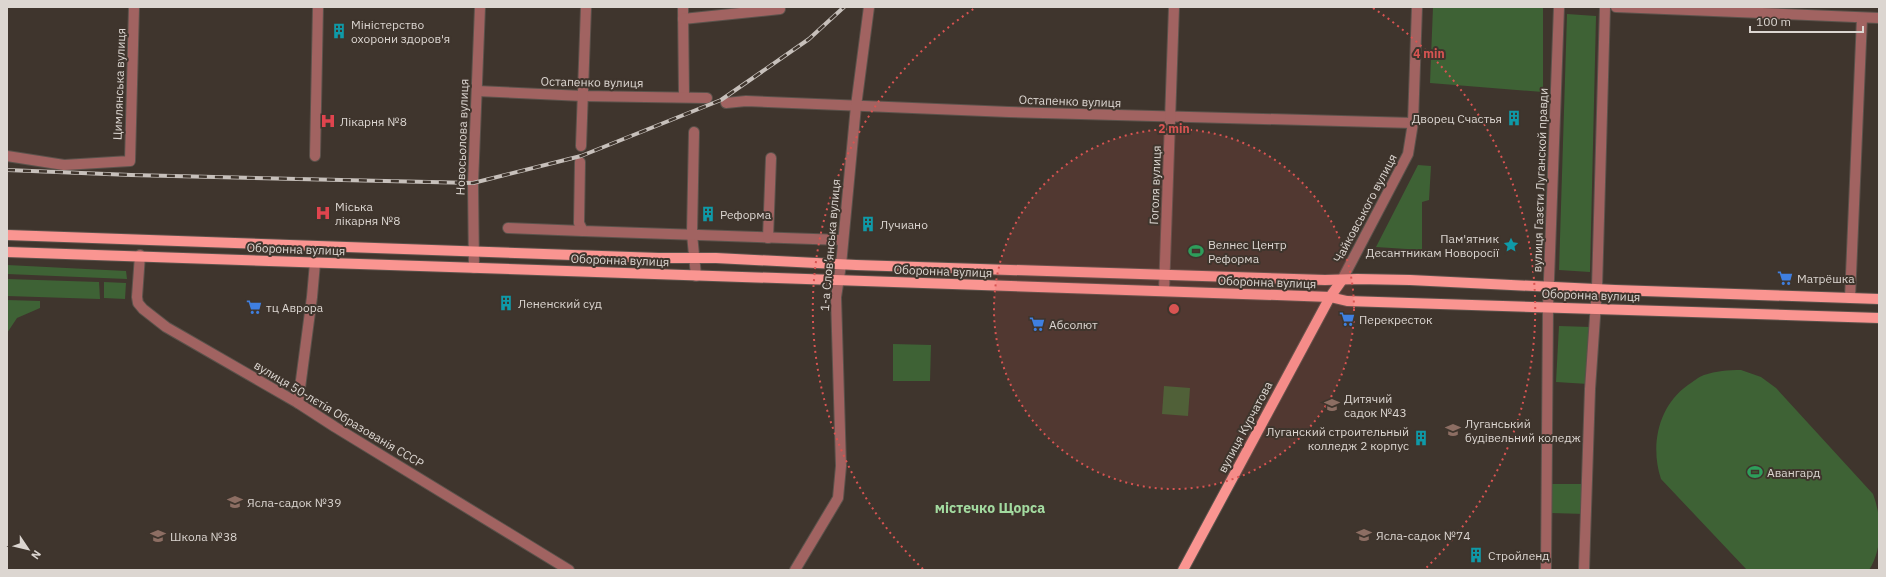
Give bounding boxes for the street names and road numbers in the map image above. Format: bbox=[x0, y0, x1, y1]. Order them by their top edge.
street label: Цимлянська вулиця bbox=[110, 28, 128, 140]
street label: Остапенко вулиця bbox=[540, 74, 644, 90]
street label: Новосьолова вулиця bbox=[452, 78, 472, 196]
street label: вулиця Газєти Луганской правди bbox=[1529, 88, 1551, 272]
street label: Остапенко вулиця bbox=[1018, 92, 1122, 110]
street label: Гоголя вулиця bbox=[1146, 145, 1164, 225]
street label: Чайковського вулиця bbox=[1330, 151, 1400, 265]
street label: 1-а Слов’янська вулиця bbox=[817, 178, 843, 312]
street label: Оборонна вулиця bbox=[246, 240, 346, 258]
street label: Оборонна вулиця bbox=[570, 251, 670, 269]
street label: Оборонна вулиця bbox=[893, 262, 993, 280]
street label: Оборонна вулиця bbox=[1217, 273, 1317, 291]
street label: Оборонна вулиця bbox=[1541, 286, 1641, 304]
street label: вулиця 50-лєтія Образованія СССР bbox=[251, 357, 427, 471]
street label: вулиця Курчатова bbox=[1215, 378, 1276, 475]

